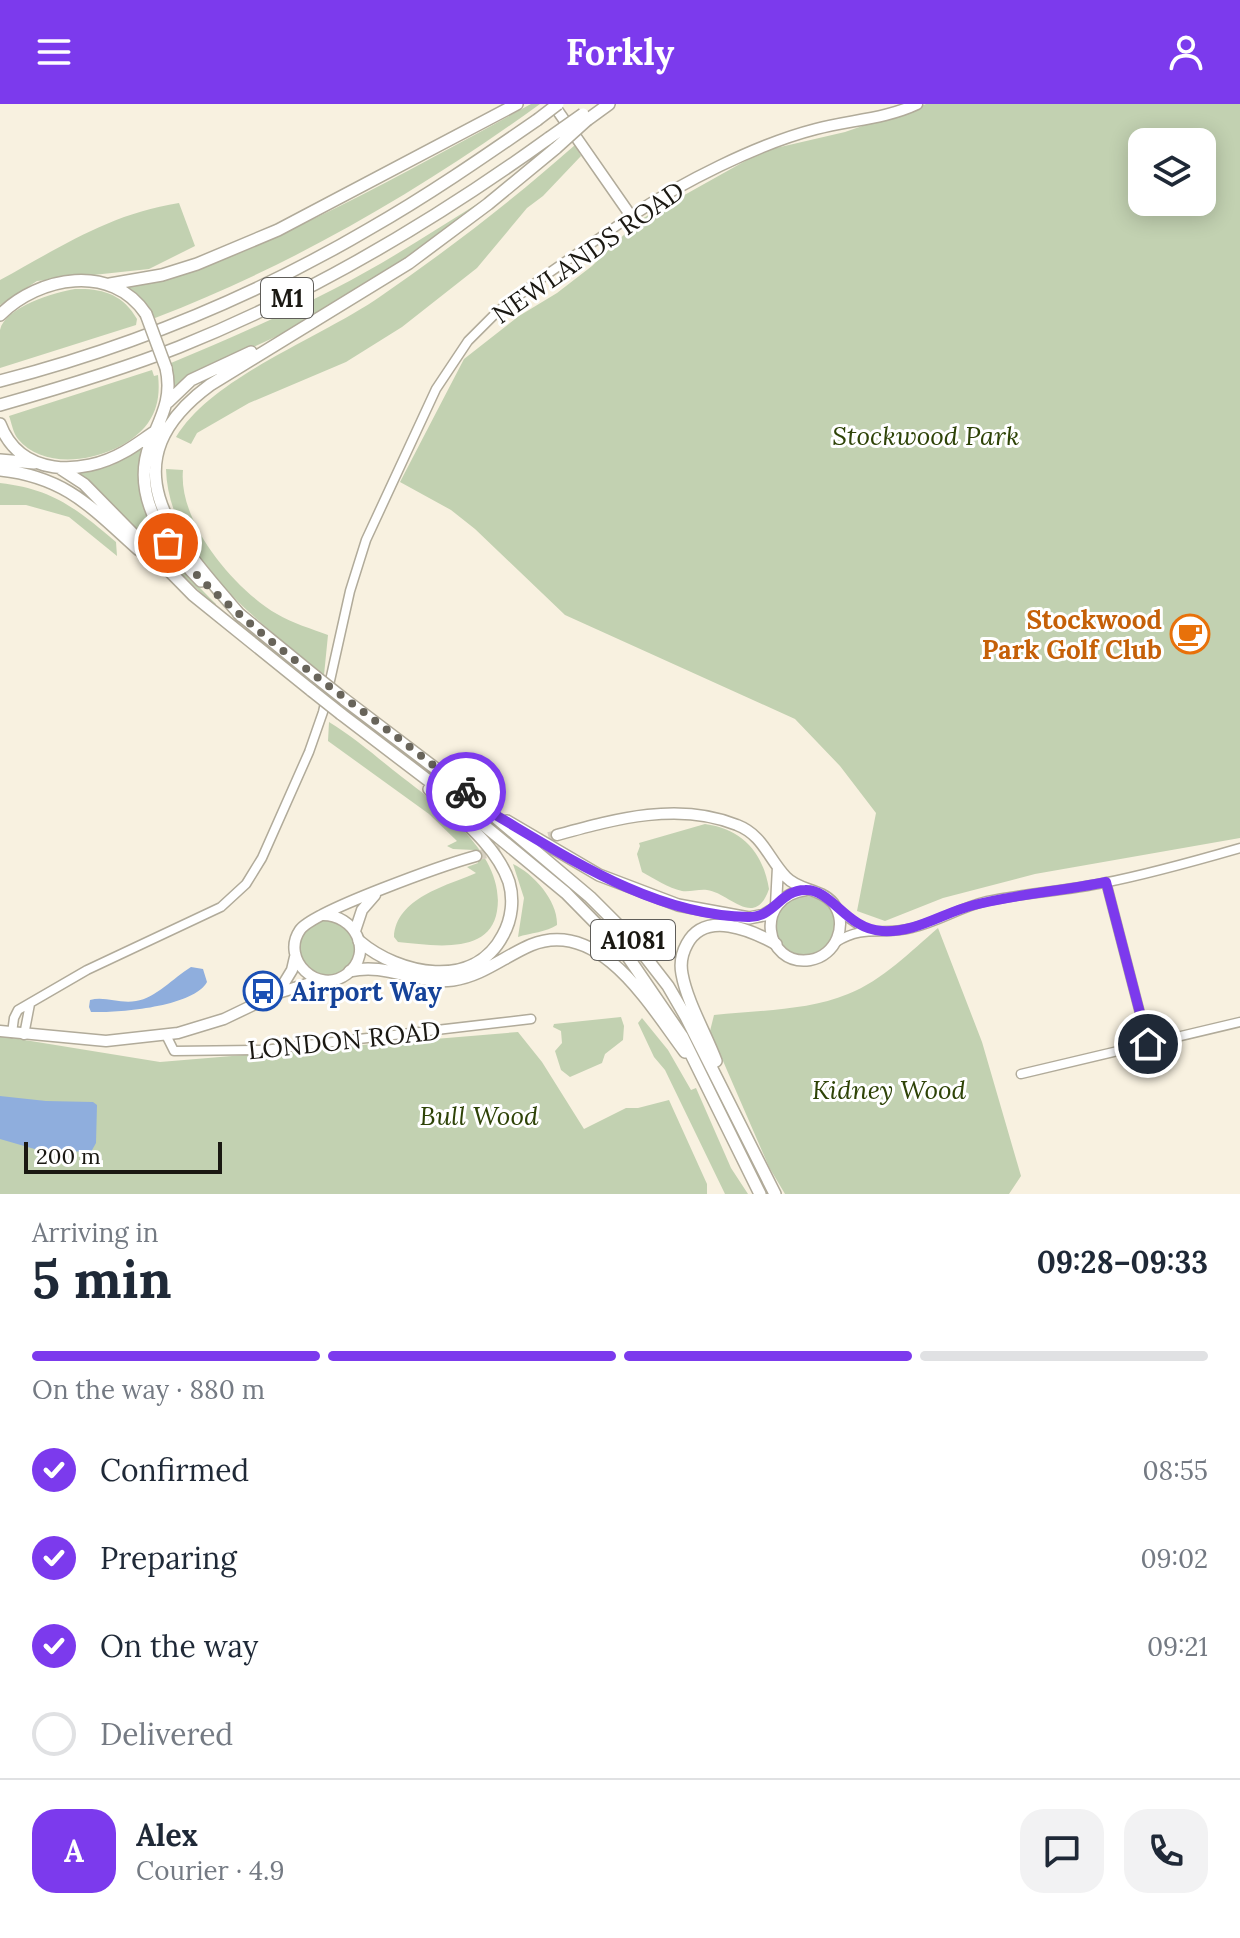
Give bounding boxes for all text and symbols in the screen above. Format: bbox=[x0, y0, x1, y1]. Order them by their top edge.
text: Forkly bbox=[566, 29, 674, 75]
icon: menu bbox=[32, 30, 76, 74]
icon: person bbox=[1164, 30, 1208, 74]
map controls bbox=[1128, 128, 1216, 216]
button: layers bbox=[1128, 128, 1216, 216]
street label: NEWLANDS ROAD bbox=[486, 173, 690, 331]
road number: M1 bbox=[261, 278, 313, 318]
park label: Stockwood Park bbox=[832, 419, 1020, 452]
pin bbox=[134, 509, 202, 577]
icon: bag bbox=[146, 521, 190, 565]
place label: Stockwood Park Golf Club bbox=[982, 603, 1162, 666]
cafe icon: Stockwood Park Golf Club bbox=[1169, 613, 1211, 655]
courier bbox=[426, 752, 506, 832]
icon: bike bbox=[444, 770, 488, 814]
road number: A1081 bbox=[591, 920, 675, 960]
bus stop icon: Airport Way bbox=[242, 970, 284, 1012]
place label: Airport Way bbox=[291, 975, 443, 1008]
pin bbox=[1114, 1010, 1182, 1078]
street label: LONDON ROAD bbox=[246, 1013, 442, 1067]
icon: home bbox=[1126, 1022, 1170, 1066]
park label: Kidney Wood bbox=[812, 1073, 967, 1106]
park label: Bull Wood bbox=[420, 1099, 539, 1132]
scale bar bbox=[24, 1138, 222, 1174]
text: 200 m bbox=[36, 1142, 101, 1170]
text: Arriving in bbox=[32, 1216, 159, 1249]
text: 09:28–09:33 bbox=[1037, 1243, 1208, 1281]
text: 5 min bbox=[32, 1246, 172, 1312]
text: On the way · 880 m bbox=[32, 1373, 265, 1406]
icon: check bbox=[32, 1448, 76, 1492]
text: Confirmed bbox=[100, 1451, 249, 1489]
text: 08:55 bbox=[1142, 1454, 1208, 1487]
icon: check bbox=[32, 1536, 76, 1580]
text: Preparing bbox=[100, 1539, 237, 1577]
text: 09:02 bbox=[1140, 1542, 1208, 1575]
icon: check bbox=[32, 1624, 76, 1668]
text: On the way bbox=[100, 1627, 258, 1665]
text: 09:21 bbox=[1147, 1630, 1208, 1663]
text: Delivered bbox=[100, 1715, 233, 1753]
button: chat bbox=[1020, 1809, 1104, 1893]
button: phone bbox=[1124, 1809, 1208, 1893]
text: Alex bbox=[136, 1816, 198, 1854]
text: A bbox=[64, 1832, 84, 1870]
text: Courier · 4.9 bbox=[136, 1854, 285, 1887]

